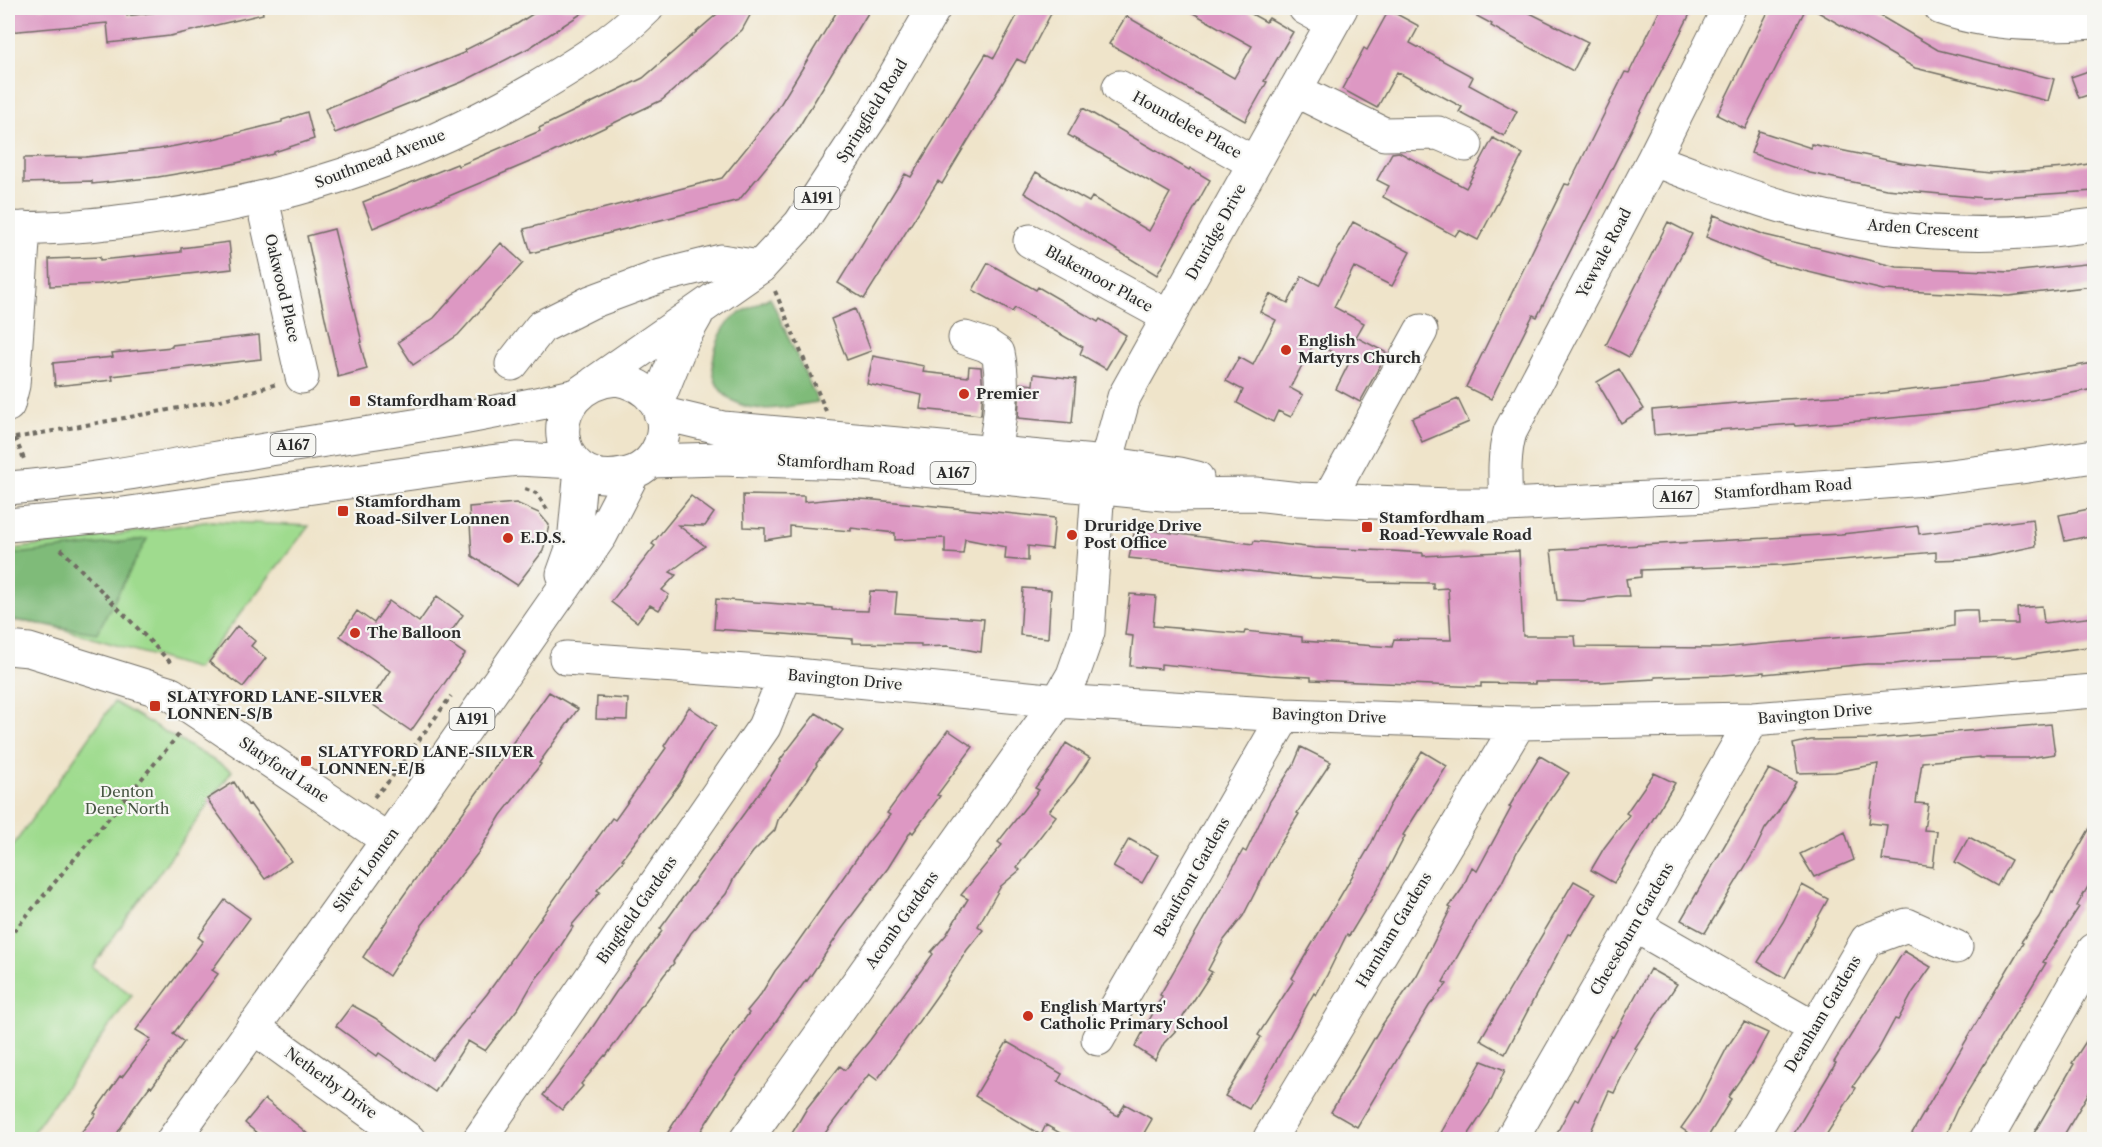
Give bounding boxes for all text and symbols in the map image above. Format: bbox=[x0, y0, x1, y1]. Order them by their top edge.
street label: Springfield Road bbox=[832, 55, 911, 166]
street label: Houndelee Place bbox=[1129, 87, 1245, 162]
street label: Southmead Avenue bbox=[312, 125, 448, 192]
street label: Druridge Drive bbox=[1181, 180, 1250, 283]
road number: A191 bbox=[794, 187, 840, 209]
street label: Yewvale Road bbox=[1571, 205, 1635, 302]
street label: Arden Crescent bbox=[1866, 215, 1980, 242]
street label: Oakwood Place bbox=[261, 232, 304, 344]
street label: Blakemoor Place bbox=[1042, 241, 1156, 316]
place label: English Martyrs Church bbox=[1298, 331, 1422, 367]
marker: English Martyrs Church bbox=[1279, 343, 1293, 357]
place label: Premier bbox=[976, 384, 1040, 403]
marker: Premier bbox=[957, 387, 971, 401]
place label: Stamfordham Road bbox=[367, 391, 516, 410]
marker: Stamfordham Road bbox=[348, 394, 362, 408]
road number: A167 bbox=[270, 434, 316, 456]
street label: Stamfordham Road bbox=[776, 450, 916, 479]
road number: A167 bbox=[930, 462, 976, 484]
street label: Stamfordham Road bbox=[1713, 474, 1853, 503]
road number: A167 bbox=[1654, 486, 1698, 508]
place label: Stamfordham Road-Silver Lonnen bbox=[355, 492, 511, 528]
marker: Stamfordham Road-Silver Lonnen bbox=[336, 504, 350, 518]
place label: Stamfordham Road-Yewvale Road bbox=[1379, 508, 1532, 544]
place label: Druridge Drive Post Office bbox=[1084, 516, 1202, 552]
marker: Stamfordham Road-Yewvale Road bbox=[1360, 520, 1374, 534]
place label: E.D.S. bbox=[520, 528, 566, 547]
marker: Druridge Drive Post Office bbox=[1065, 528, 1079, 542]
marker: E.D.S. bbox=[501, 531, 515, 545]
place label: The Balloon bbox=[367, 623, 462, 642]
marker: The Balloon bbox=[348, 626, 362, 640]
street label: Bavington Drive bbox=[787, 665, 903, 694]
place label: SLATYFORD LANE-SILVER LONNEN-S/B bbox=[167, 687, 384, 723]
marker: SLATYFORD LANE-SILVER LONNEN-S/B bbox=[148, 699, 162, 713]
street label: Bavington Drive bbox=[1757, 699, 1873, 728]
street label: Bavington Drive bbox=[1271, 704, 1387, 727]
road number: A191 bbox=[450, 708, 494, 730]
street label: Slatyford Lane bbox=[236, 733, 333, 807]
place label: SLATYFORD LANE-SILVER LONNEN-E/B bbox=[318, 742, 535, 778]
marker: SLATYFORD LANE-SILVER LONNEN-E/B bbox=[299, 754, 313, 768]
park label: Denton Dene North bbox=[85, 782, 170, 818]
street label: Beaufront Gardens bbox=[1150, 814, 1234, 940]
street label: Silver Lonnen bbox=[329, 823, 403, 916]
street label: Bingfield Gardens bbox=[592, 852, 681, 967]
street label: Cheeseburn Gardens bbox=[1586, 859, 1677, 999]
street label: Acomb Gardens bbox=[860, 867, 942, 973]
street label: Harnham Gardens bbox=[1352, 869, 1436, 991]
street label: Deanham Gardens bbox=[1780, 952, 1865, 1076]
place label: English Martyrs' Catholic Primary School bbox=[1040, 997, 1228, 1033]
marker: English Martyrs' Catholic Primary School bbox=[1021, 1009, 1035, 1023]
street label: Netherby Drive bbox=[281, 1043, 381, 1122]

